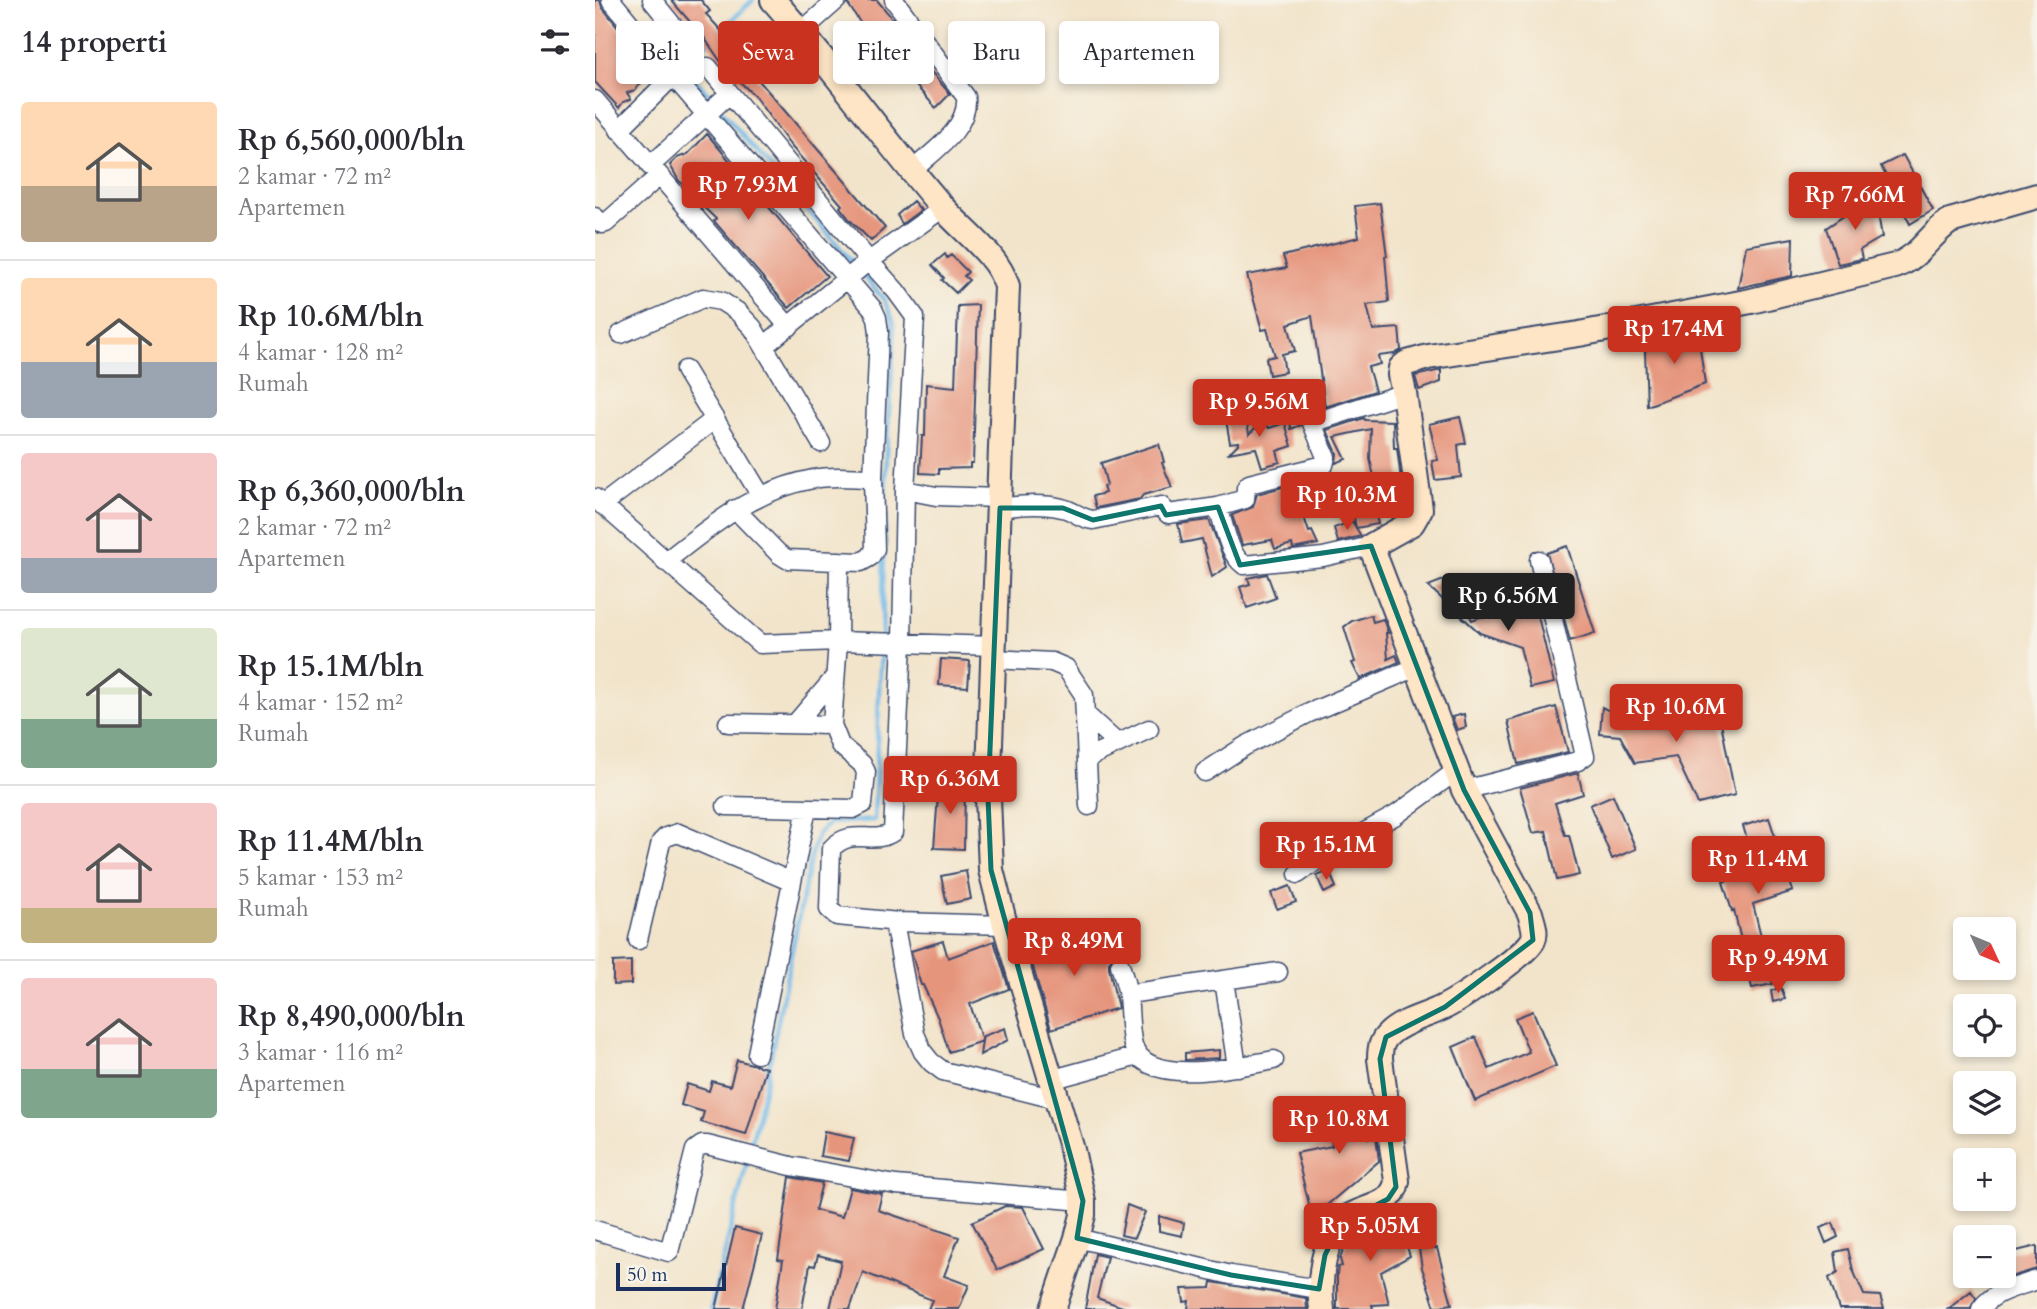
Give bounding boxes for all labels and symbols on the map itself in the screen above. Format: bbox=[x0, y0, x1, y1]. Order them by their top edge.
pin: Rp 7.93M bbox=[676, 162, 820, 222]
pin: Rp 7.66M bbox=[1783, 173, 1927, 232]
pin: Rp 17.4M bbox=[1602, 306, 1746, 366]
pin: Rp 9.56M bbox=[1187, 380, 1331, 439]
pin: Rp 10.3M bbox=[1275, 472, 1419, 532]
pin: Rp 6.56M bbox=[1436, 574, 1580, 633]
pin: Rp 10.6M bbox=[1604, 684, 1748, 744]
pin: Rp 6.36M bbox=[878, 756, 1022, 816]
pin: Rp 15.1M bbox=[1254, 822, 1398, 882]
pin: Rp 11.4M bbox=[1686, 836, 1830, 896]
north arrow bbox=[1953, 917, 2016, 980]
pin: Rp 8.49M bbox=[1002, 918, 1146, 978]
pin: Rp 9.49M bbox=[1706, 936, 1850, 995]
pin: Rp 10.8M bbox=[1267, 1096, 1411, 1156]
pin: Rp 5.05M bbox=[1298, 1204, 1442, 1263]
scale bar bbox=[616, 1260, 726, 1292]

